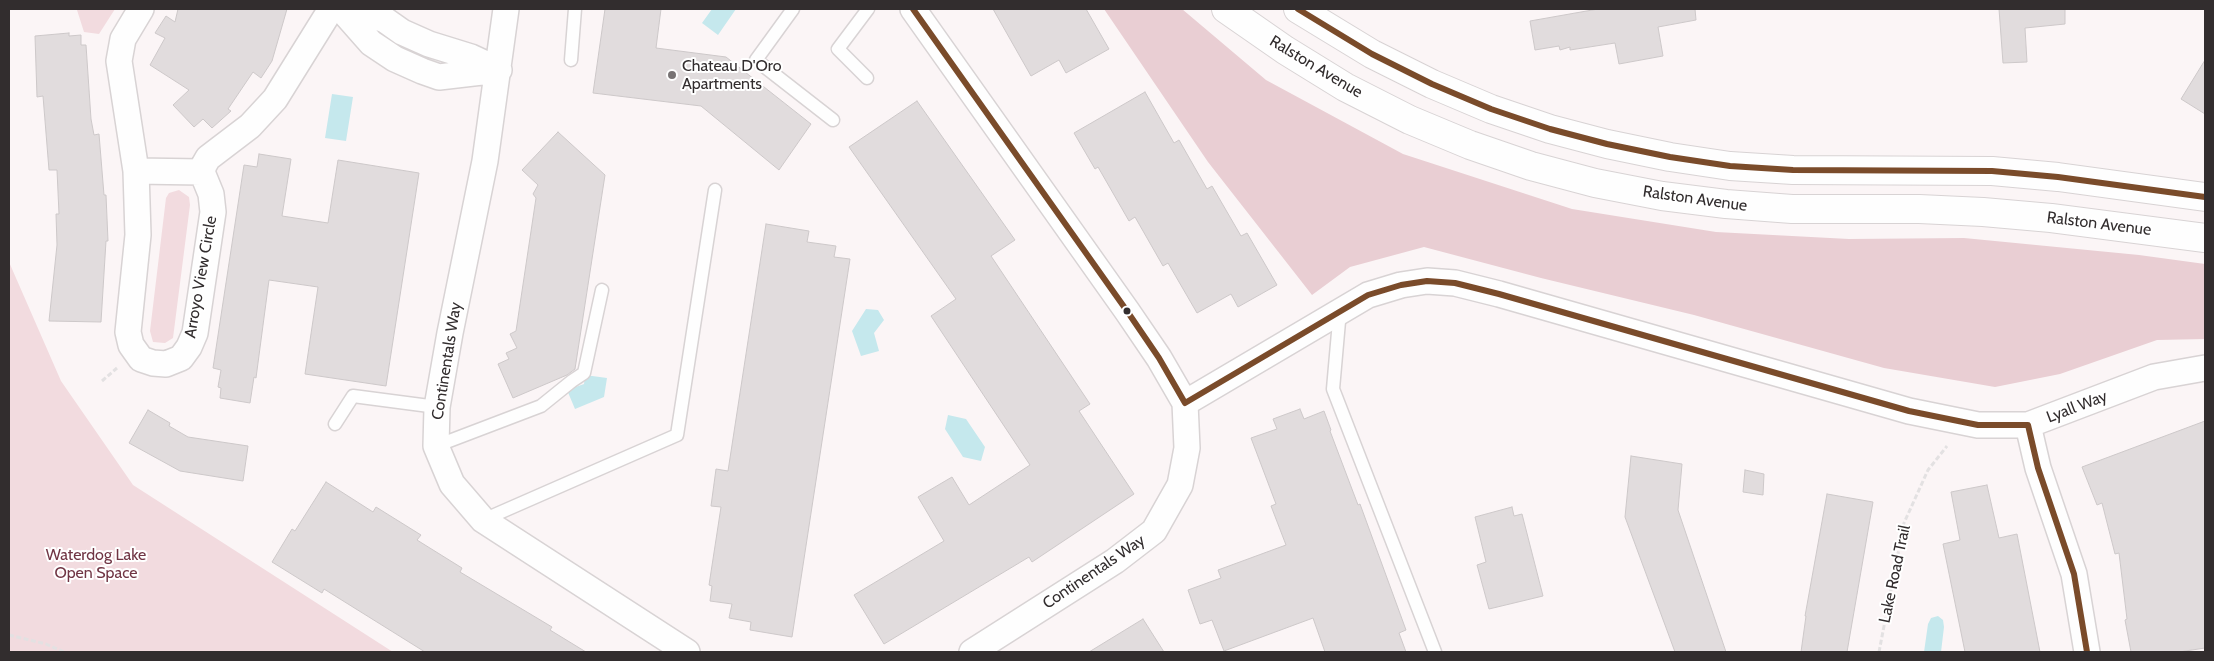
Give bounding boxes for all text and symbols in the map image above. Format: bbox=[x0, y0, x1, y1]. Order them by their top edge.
street label: Ralston Avenue bbox=[1266, 32, 1366, 102]
place label: Chateau D'Oro Apartments bbox=[682, 56, 781, 94]
marker: Chateau D'Oro Apartments bbox=[666, 69, 678, 81]
street label: Ralston Avenue bbox=[1642, 182, 1748, 216]
street label: Ralston Avenue bbox=[2046, 208, 2152, 240]
street label: Arroyo View Circle bbox=[181, 214, 221, 340]
street label: Continentals Way bbox=[428, 301, 466, 421]
unlabelled marker bbox=[1122, 306, 1132, 316]
street label: Lyall Way bbox=[2044, 387, 2110, 427]
street label: Lake Road Trail bbox=[1875, 523, 1915, 625]
street label: Continentals Way bbox=[1039, 531, 1149, 613]
park label: Waterdog Lake Open Space bbox=[46, 545, 146, 583]

